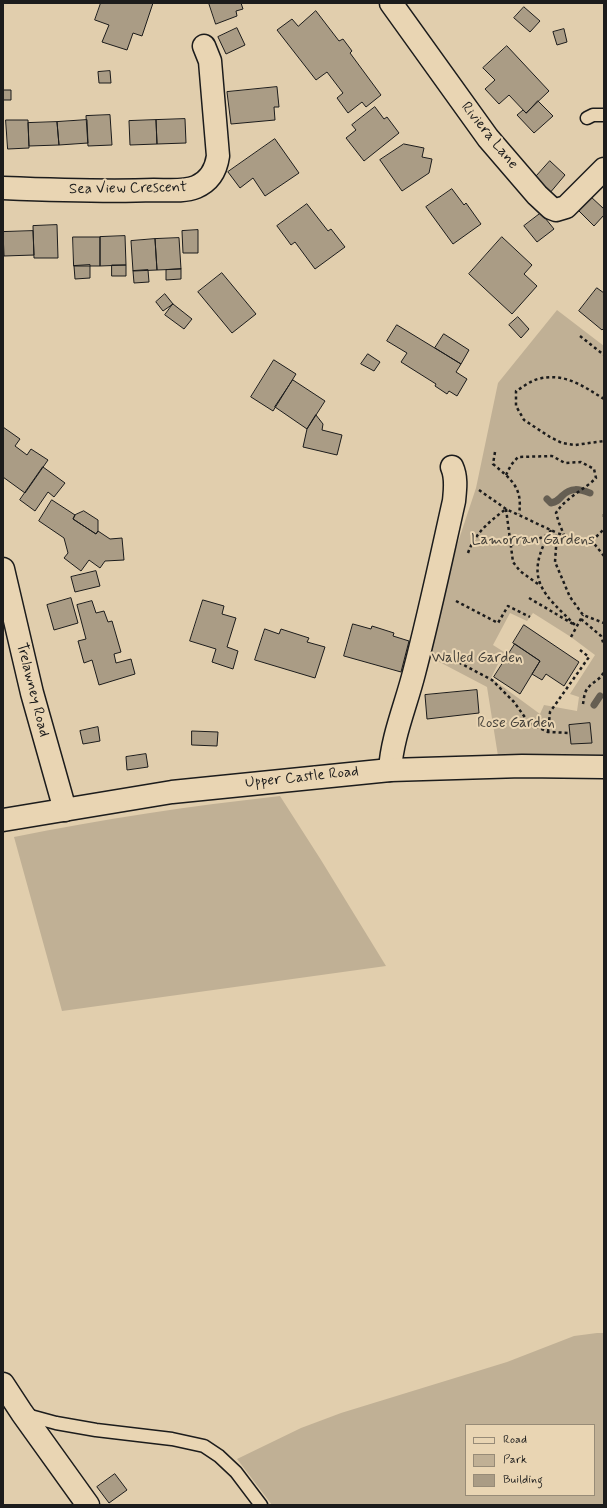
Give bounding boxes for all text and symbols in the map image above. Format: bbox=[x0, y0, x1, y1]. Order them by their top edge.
street label: Riviera Lane bbox=[457, 99, 521, 173]
street label: Sea View Crescent bbox=[69, 179, 187, 199]
park label: Lamorran Gardens bbox=[471, 532, 595, 550]
street label: Trelawney Road bbox=[12, 641, 52, 739]
park label: Walled Garden bbox=[431, 650, 523, 668]
park label: Rose Garden bbox=[477, 715, 555, 733]
street label: Upper Castle Road bbox=[244, 763, 360, 793]
legend bbox=[465, 1424, 595, 1496]
text: Road bbox=[503, 1432, 527, 1448]
text: Park bbox=[503, 1452, 527, 1468]
text: Building bbox=[503, 1472, 543, 1488]

